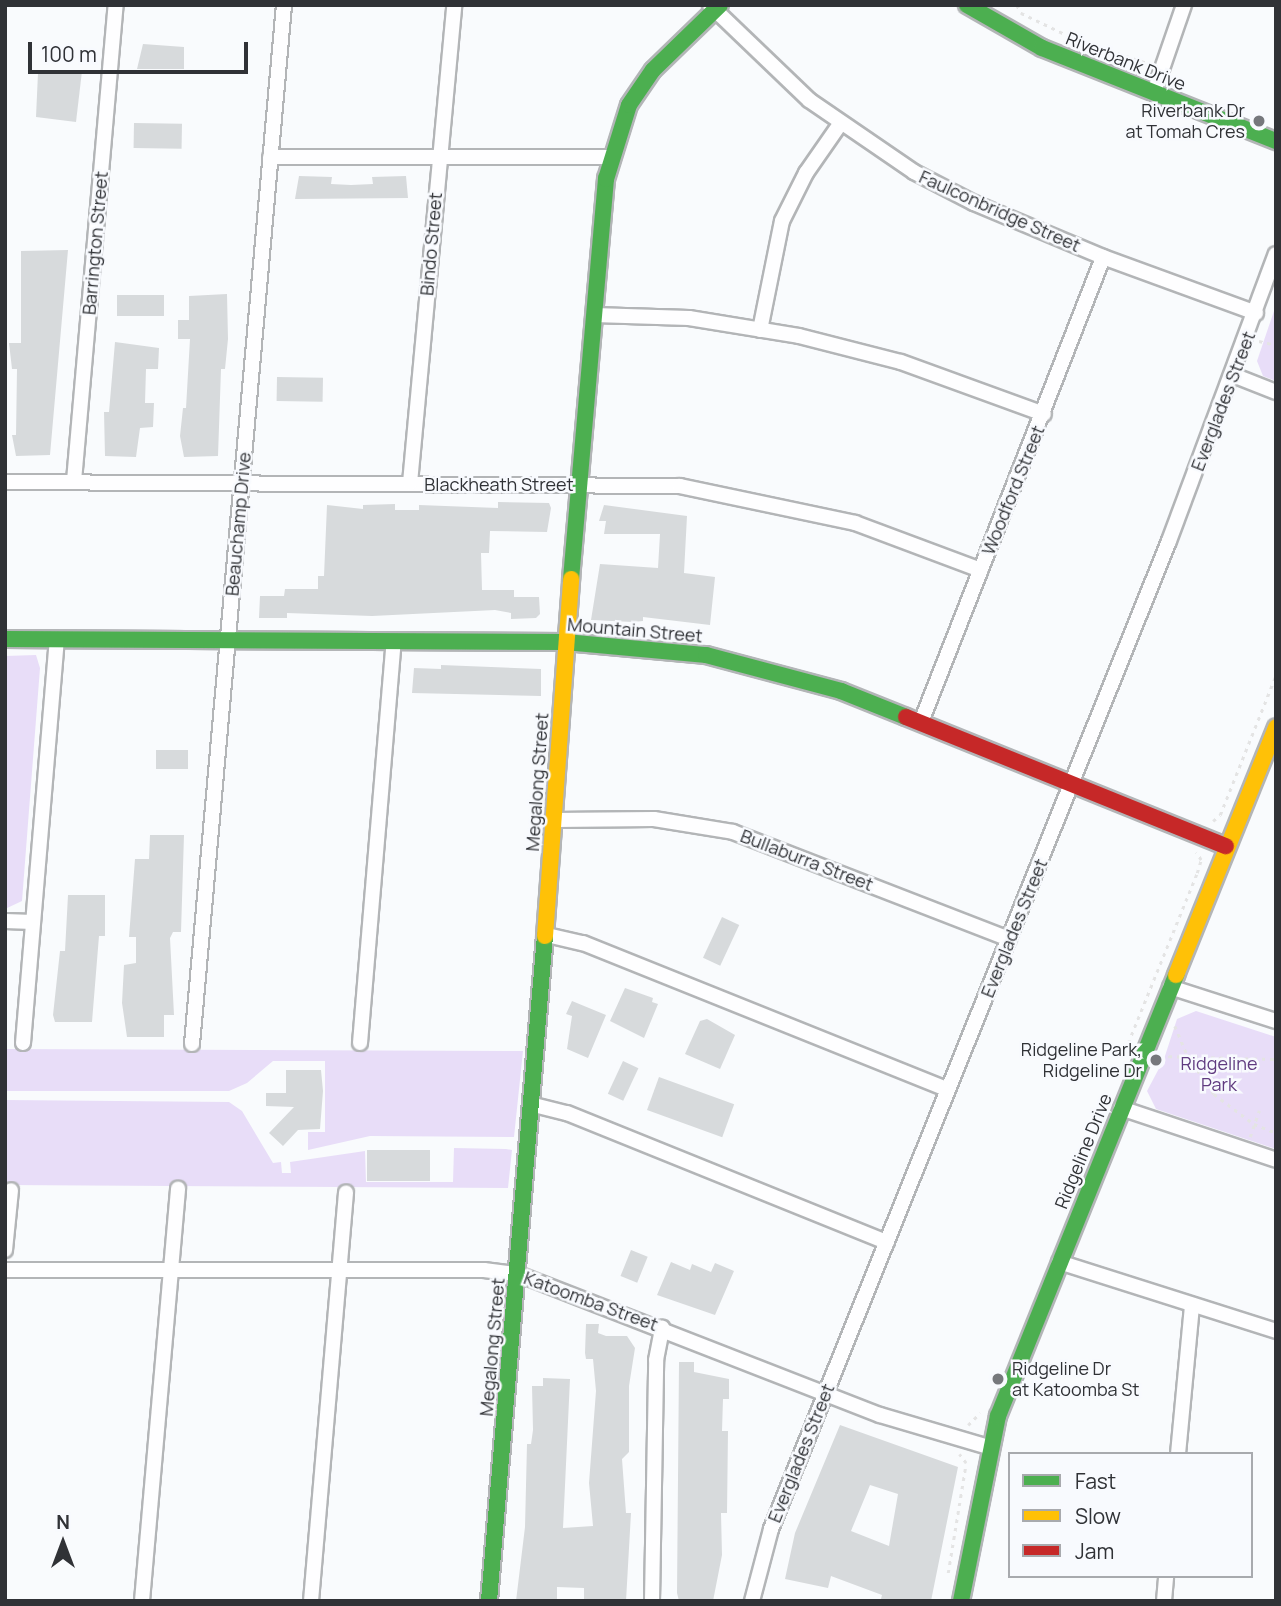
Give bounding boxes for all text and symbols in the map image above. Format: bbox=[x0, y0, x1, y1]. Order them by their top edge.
street label: Riverbank Drive bbox=[1063, 27, 1189, 95]
scale bar bbox=[32, 28, 252, 72]
text: 100 m bbox=[41, 40, 97, 68]
place label: Riverbank Dr at Tomah Cres bbox=[1126, 100, 1245, 142]
marker: Riverbank Dr at Tomah Cres bbox=[1251, 113, 1267, 129]
street label: Faulconbridge Street bbox=[916, 166, 1084, 256]
street label: Barrington Street bbox=[78, 170, 112, 316]
street label: Bindo Street bbox=[416, 191, 446, 297]
street label: Everglades Street bbox=[1186, 328, 1260, 474]
street label: Woodford Street bbox=[977, 422, 1049, 558]
street label: Beauchamp Drive bbox=[221, 451, 255, 597]
street label: Blackheath Street bbox=[424, 473, 574, 495]
street label: Mountain Street bbox=[566, 613, 704, 647]
street label: Megalong Street bbox=[521, 712, 553, 852]
street label: Bullaburra Street bbox=[738, 825, 876, 895]
street label: Everglades Street bbox=[976, 856, 1052, 1000]
place label: Ridgeline Park, Ridgeline Dr bbox=[1021, 1039, 1142, 1082]
marker: Ridgeline Park, Ridgeline Dr bbox=[1148, 1052, 1164, 1068]
park label: Ridgeline Park bbox=[1181, 1053, 1257, 1096]
street label: Ridgeline Drive bbox=[1050, 1090, 1116, 1212]
street label: Katoomba Street bbox=[521, 1267, 661, 1335]
street label: Megalong Street bbox=[475, 1277, 509, 1417]
place label: Ridgeline Dr at Katoomba St bbox=[1012, 1358, 1139, 1400]
marker: Ridgeline Dr at Katoomba St bbox=[990, 1371, 1006, 1387]
street label: Everglades Street bbox=[763, 1381, 839, 1525]
legend bbox=[1008, 1452, 1253, 1578]
text: Fast bbox=[1075, 1467, 1116, 1495]
text: Slow bbox=[1075, 1502, 1121, 1530]
north arrow bbox=[28, 1508, 98, 1578]
text: N bbox=[56, 1509, 70, 1535]
text: Jam bbox=[1075, 1537, 1114, 1565]

